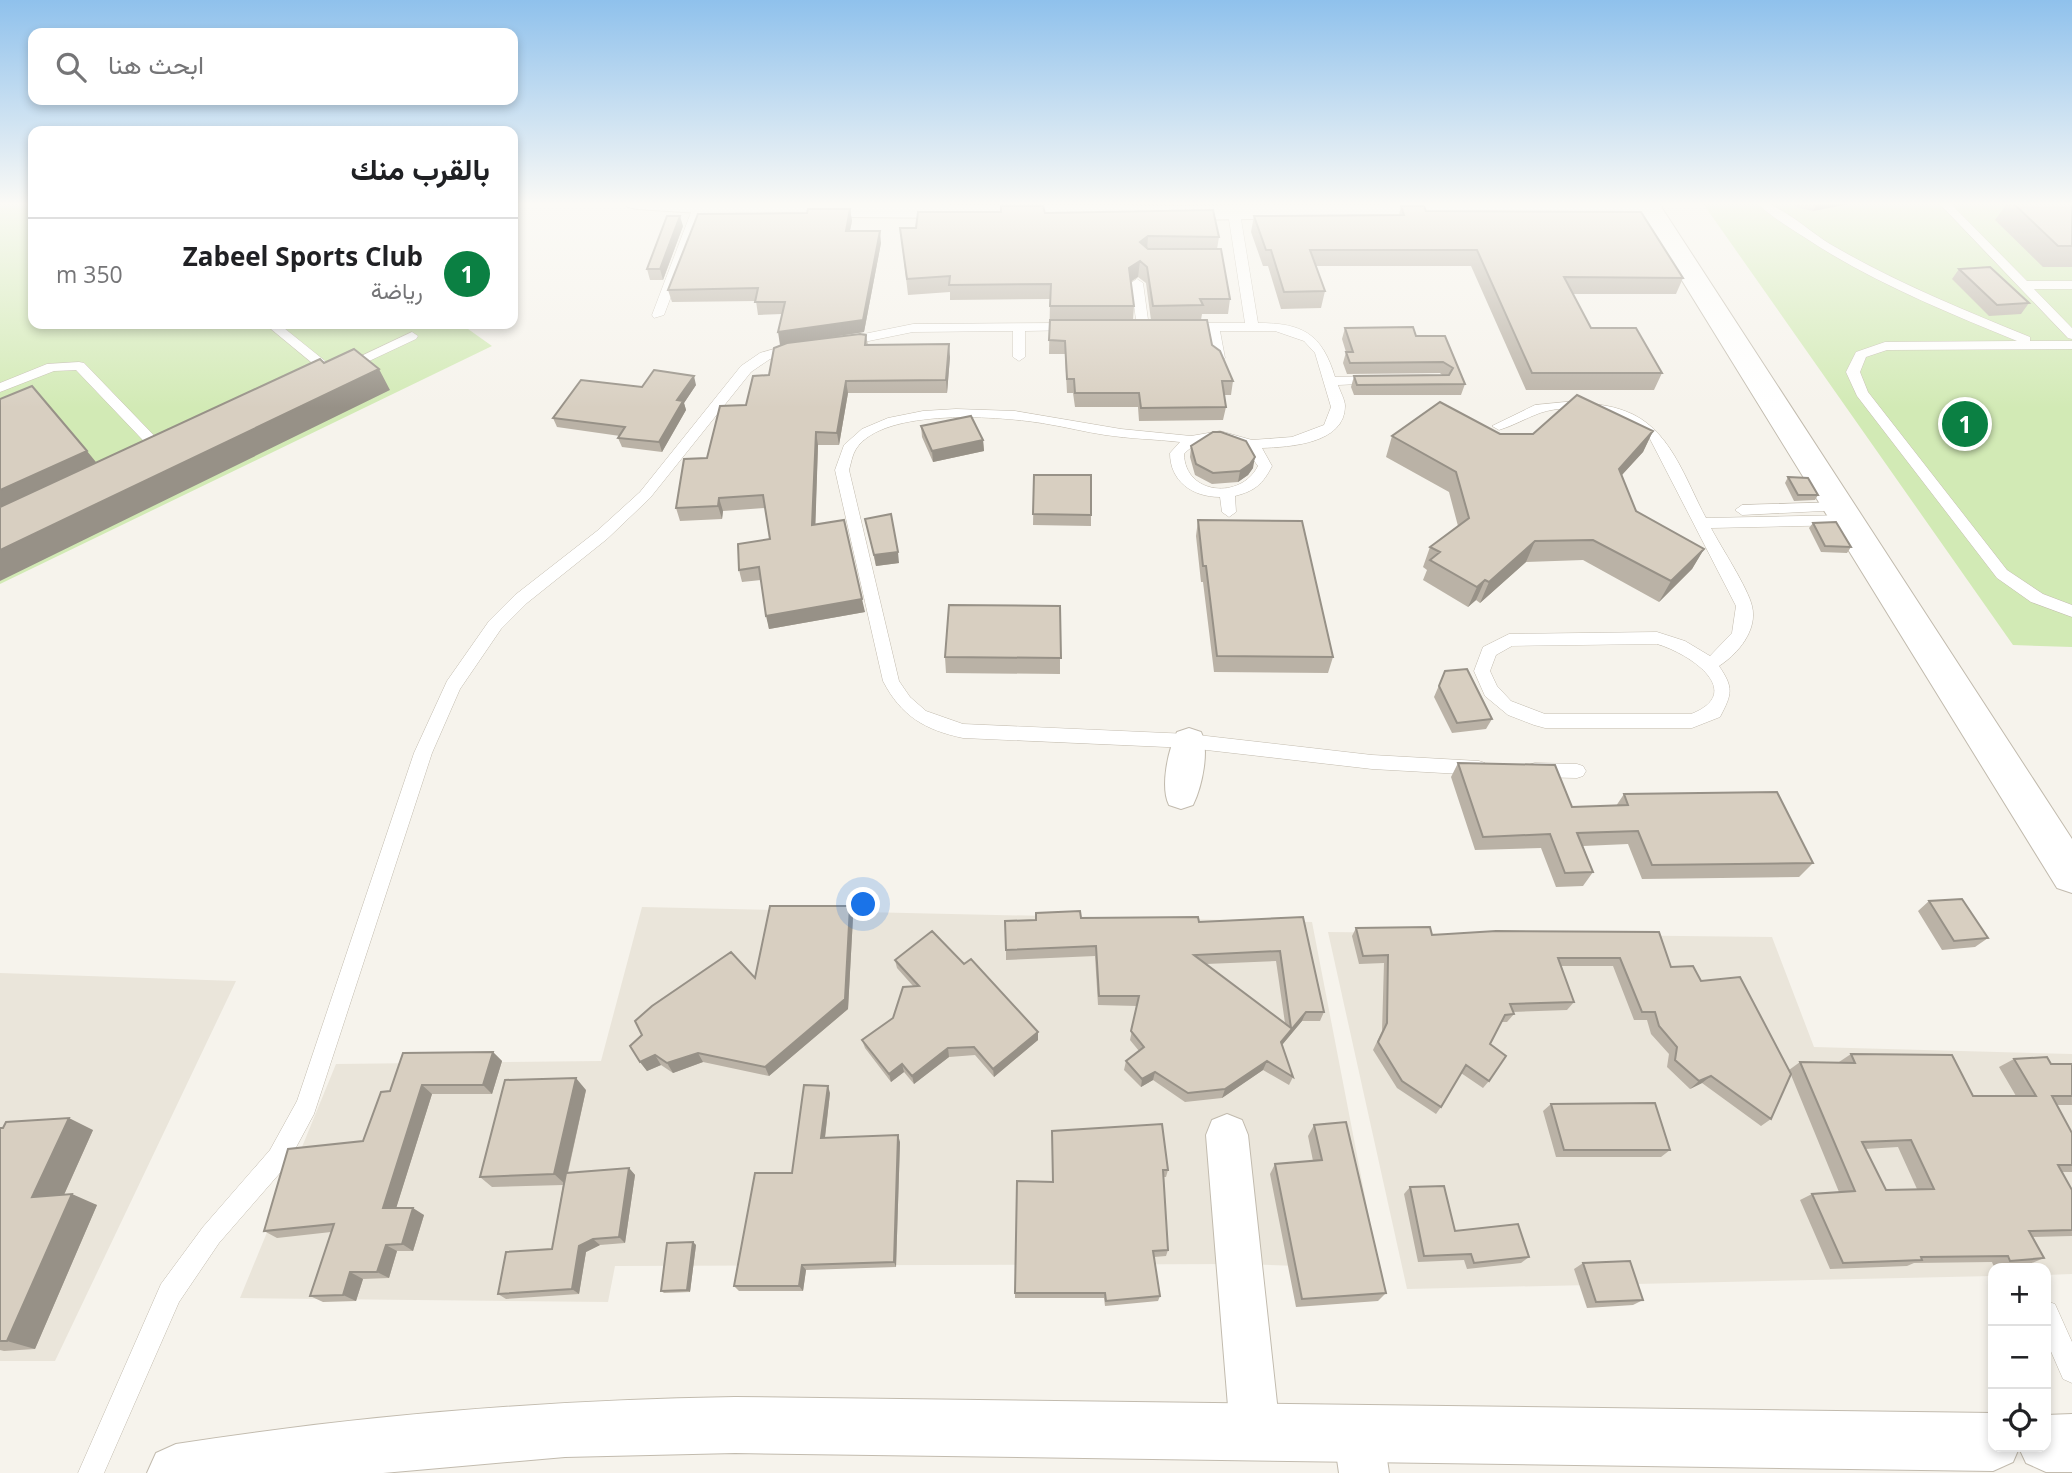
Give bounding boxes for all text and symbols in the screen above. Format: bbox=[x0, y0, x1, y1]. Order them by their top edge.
search box bbox=[28, 28, 518, 105]
text: ابحث هنا bbox=[108, 46, 204, 82]
icon: search bbox=[52, 48, 90, 86]
text: بالقرب منك bbox=[350, 148, 490, 189]
text: Zabeel Sports Club bbox=[183, 238, 423, 274]
text: 350 m bbox=[56, 258, 123, 290]
text: 1 bbox=[460, 258, 474, 290]
text: رياضة bbox=[371, 274, 423, 306]
pin: 1 bbox=[1942, 398, 1988, 450]
your location bbox=[846, 887, 880, 921]
map controls bbox=[1988, 1263, 2051, 1452]
button: + bbox=[1988, 1263, 2051, 1326]
button: − bbox=[1988, 1326, 2051, 1389]
button: locate bbox=[1988, 1389, 2051, 1452]

